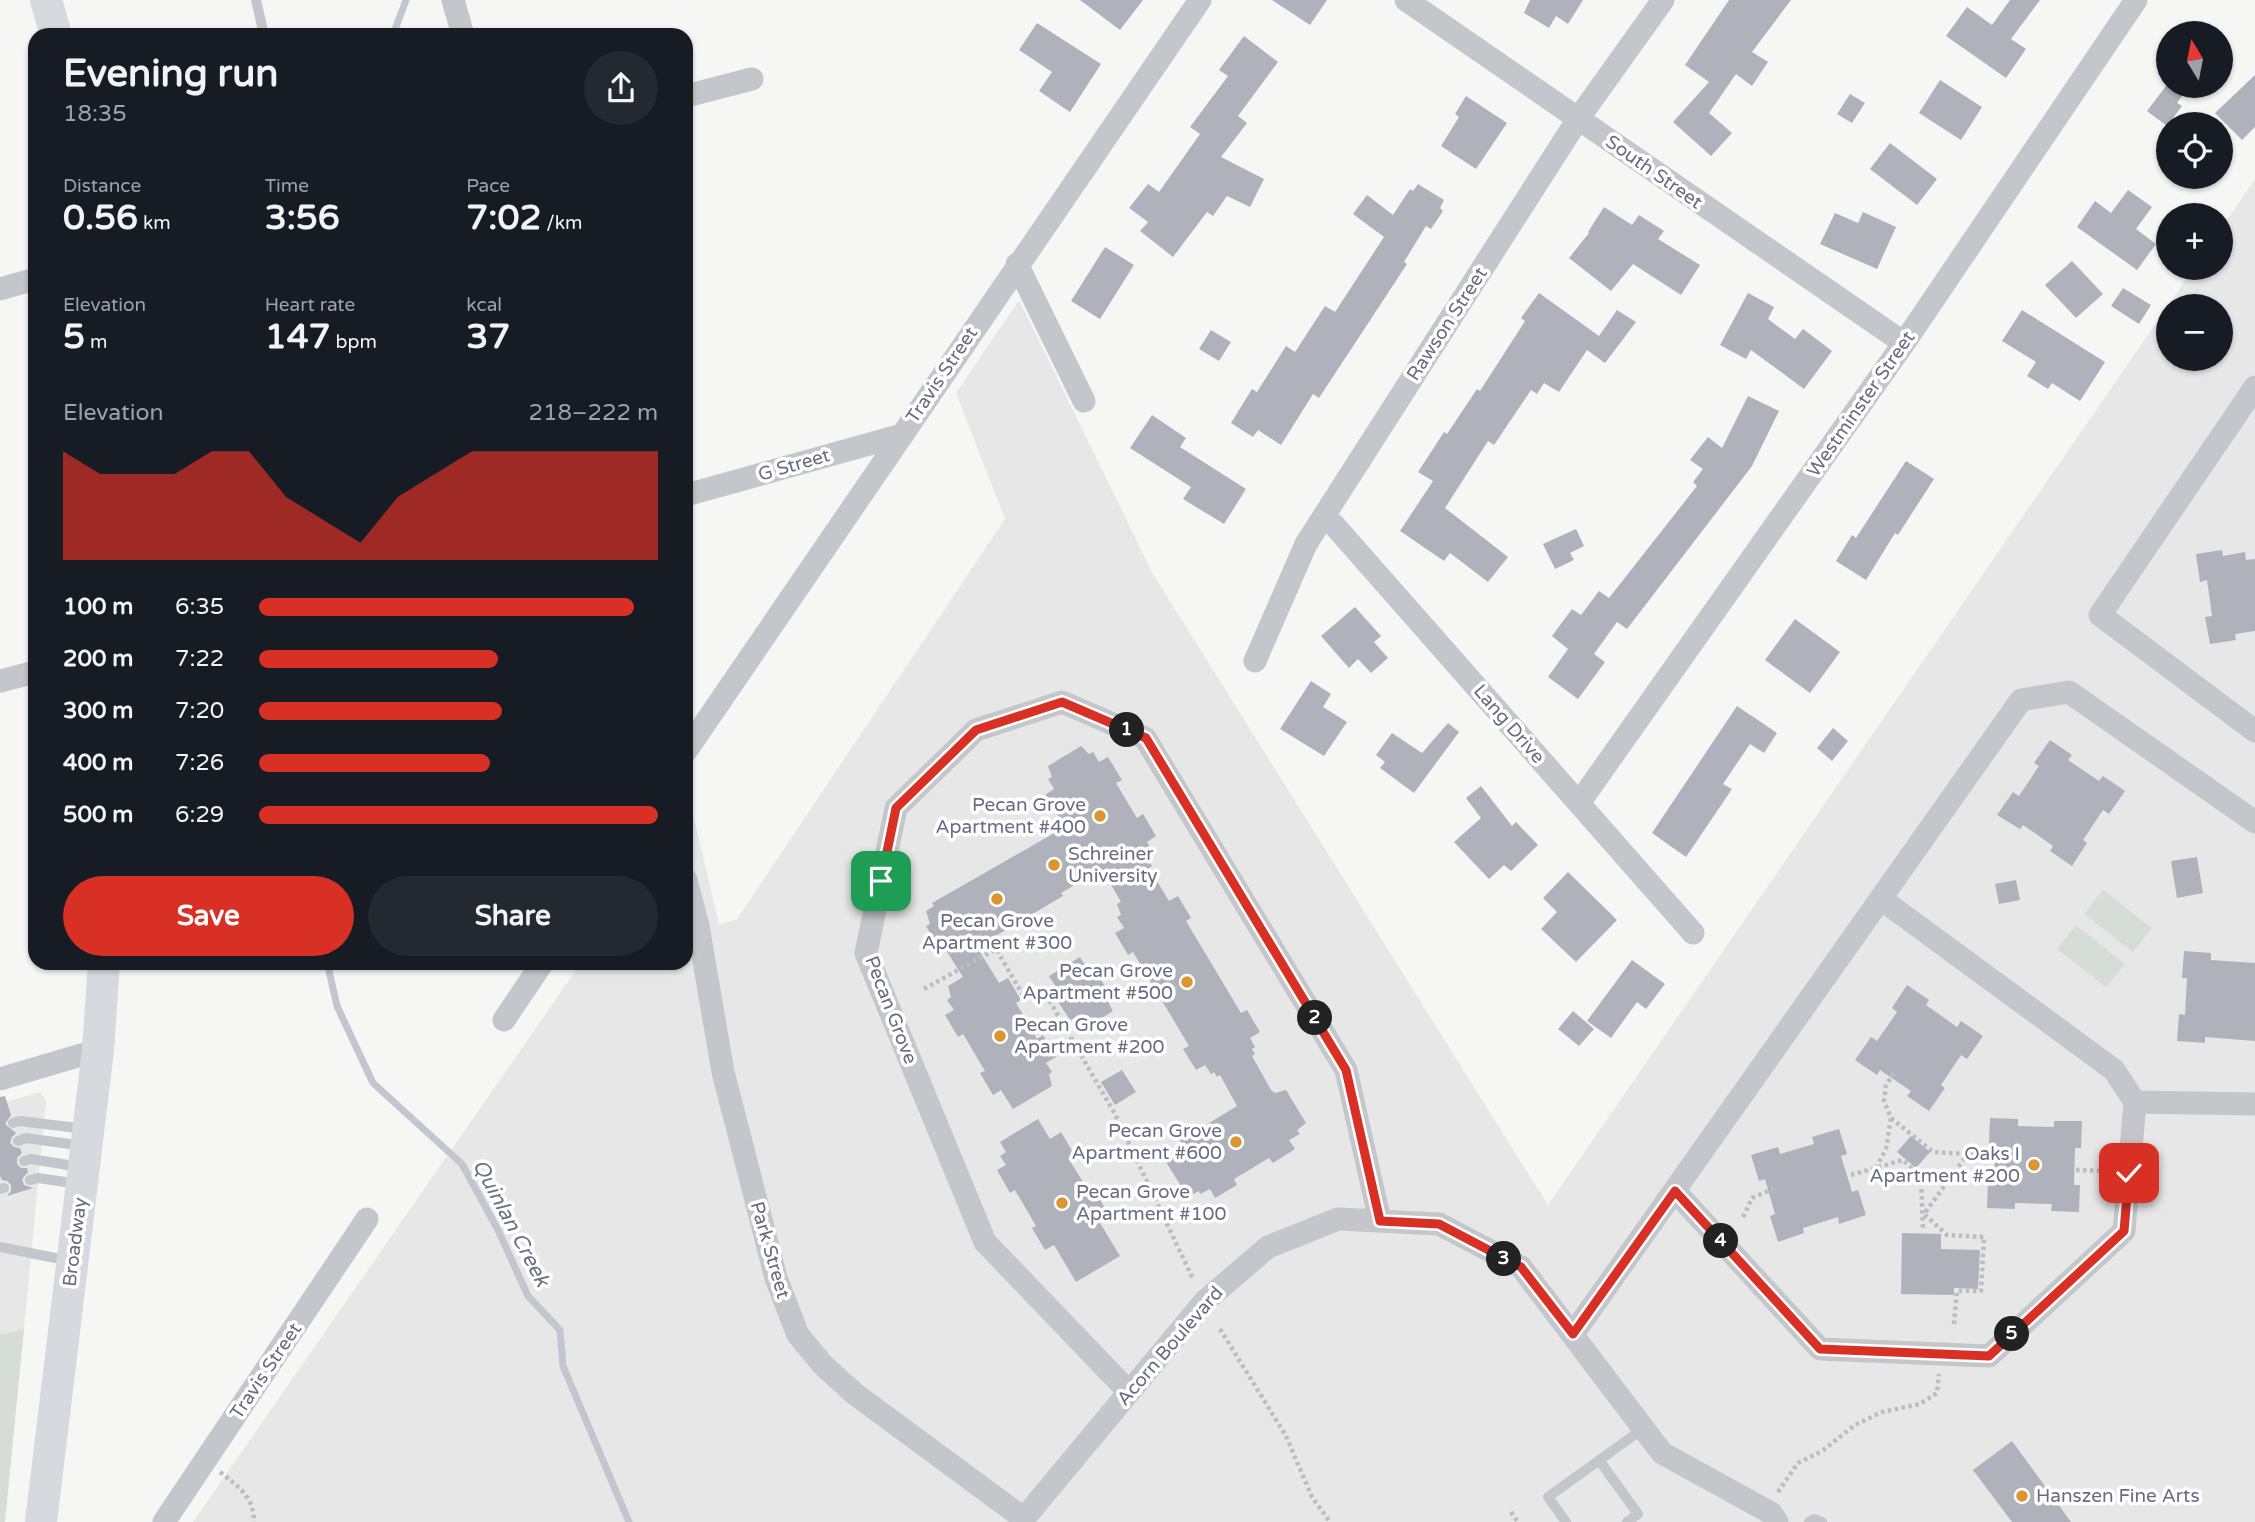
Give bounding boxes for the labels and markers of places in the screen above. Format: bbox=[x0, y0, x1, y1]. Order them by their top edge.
pin: 1 bbox=[1110, 712, 1144, 748]
place label: Pecan Grove Apartment #400 bbox=[936, 794, 1086, 838]
marker: Pecan Grove Apartment #400 bbox=[1092, 808, 1108, 824]
place label: Schreiner University bbox=[1068, 843, 1158, 887]
pin bbox=[851, 851, 911, 911]
marker: Schreiner University bbox=[1046, 857, 1062, 873]
marker: Pecan Grove Apartment #300 bbox=[989, 891, 1005, 907]
place label: Pecan Grove Apartment #300 bbox=[922, 910, 1072, 954]
place label: Pecan Grove Apartment #500 bbox=[1023, 960, 1173, 1004]
marker: Pecan Grove Apartment #500 bbox=[1179, 974, 1195, 990]
pin: 2 bbox=[1298, 1000, 1332, 1036]
place label: Pecan Grove Apartment #200 bbox=[1014, 1014, 1164, 1058]
marker: Pecan Grove Apartment #200 bbox=[992, 1028, 1008, 1044]
place label: Pecan Grove Apartment #600 bbox=[1072, 1120, 1222, 1164]
marker: Pecan Grove Apartment #600 bbox=[1228, 1134, 1244, 1150]
place label: Oaks I Apartment #200 bbox=[1870, 1143, 2020, 1187]
pin bbox=[2099, 1143, 2159, 1203]
marker: Oaks I Apartment #200 bbox=[2026, 1157, 2042, 1173]
place label: Pecan Grove Apartment #100 bbox=[1076, 1181, 1226, 1225]
marker: Pecan Grove Apartment #100 bbox=[1054, 1195, 1070, 1211]
pin: 4 bbox=[1704, 1224, 1738, 1258]
pin: 3 bbox=[1486, 1242, 1522, 1276]
pin: 5 bbox=[1994, 1316, 2030, 1352]
place label: Hanszen Fine Arts bbox=[2036, 1485, 2200, 1507]
marker: Hanszen Fine Arts bbox=[2014, 1488, 2030, 1504]

